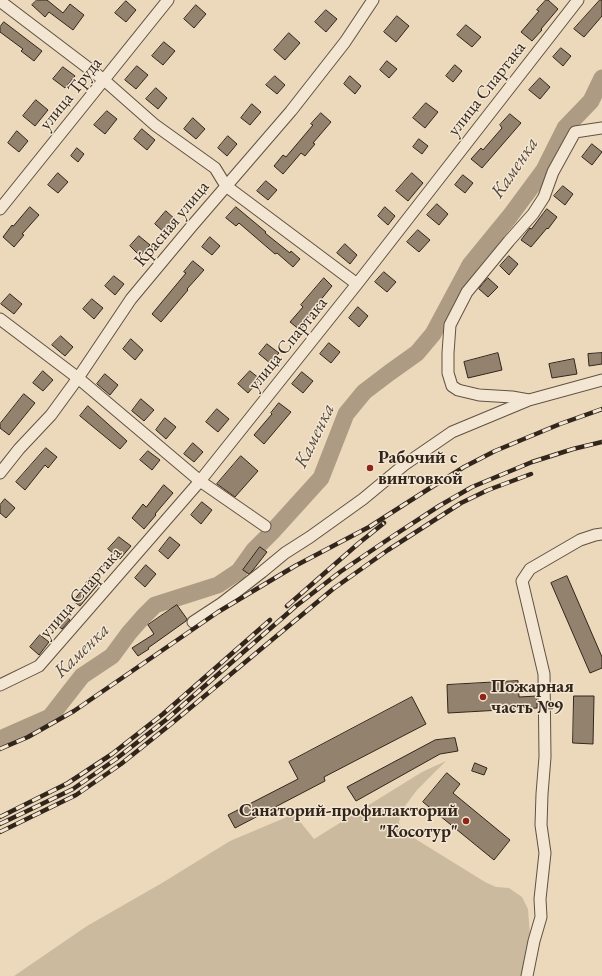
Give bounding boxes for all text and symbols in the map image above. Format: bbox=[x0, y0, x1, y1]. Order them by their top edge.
street label: улица Спартака bbox=[443, 37, 531, 141]
street label: улица Труда bbox=[35, 53, 107, 135]
water label: Каменка bbox=[486, 133, 544, 203]
street label: Красная улица bbox=[130, 177, 214, 271]
street label: улица Спартака bbox=[244, 293, 332, 395]
water label: Каменка bbox=[290, 400, 340, 472]
place label: Рабочий с винтовкой bbox=[378, 447, 463, 490]
marker: Рабочий с винтовкой bbox=[365, 463, 375, 473]
street label: улица Спартака bbox=[35, 543, 127, 643]
water label: Каменка bbox=[49, 619, 115, 683]
place label: Пожарная часть №9 bbox=[491, 676, 574, 718]
marker: Пожарная часть №9 bbox=[478, 692, 488, 702]
place label: Санаторий-профилакторий "Косотур" bbox=[239, 800, 458, 842]
marker: Санаторий-профилакторий "Косотур" bbox=[461, 816, 471, 826]

